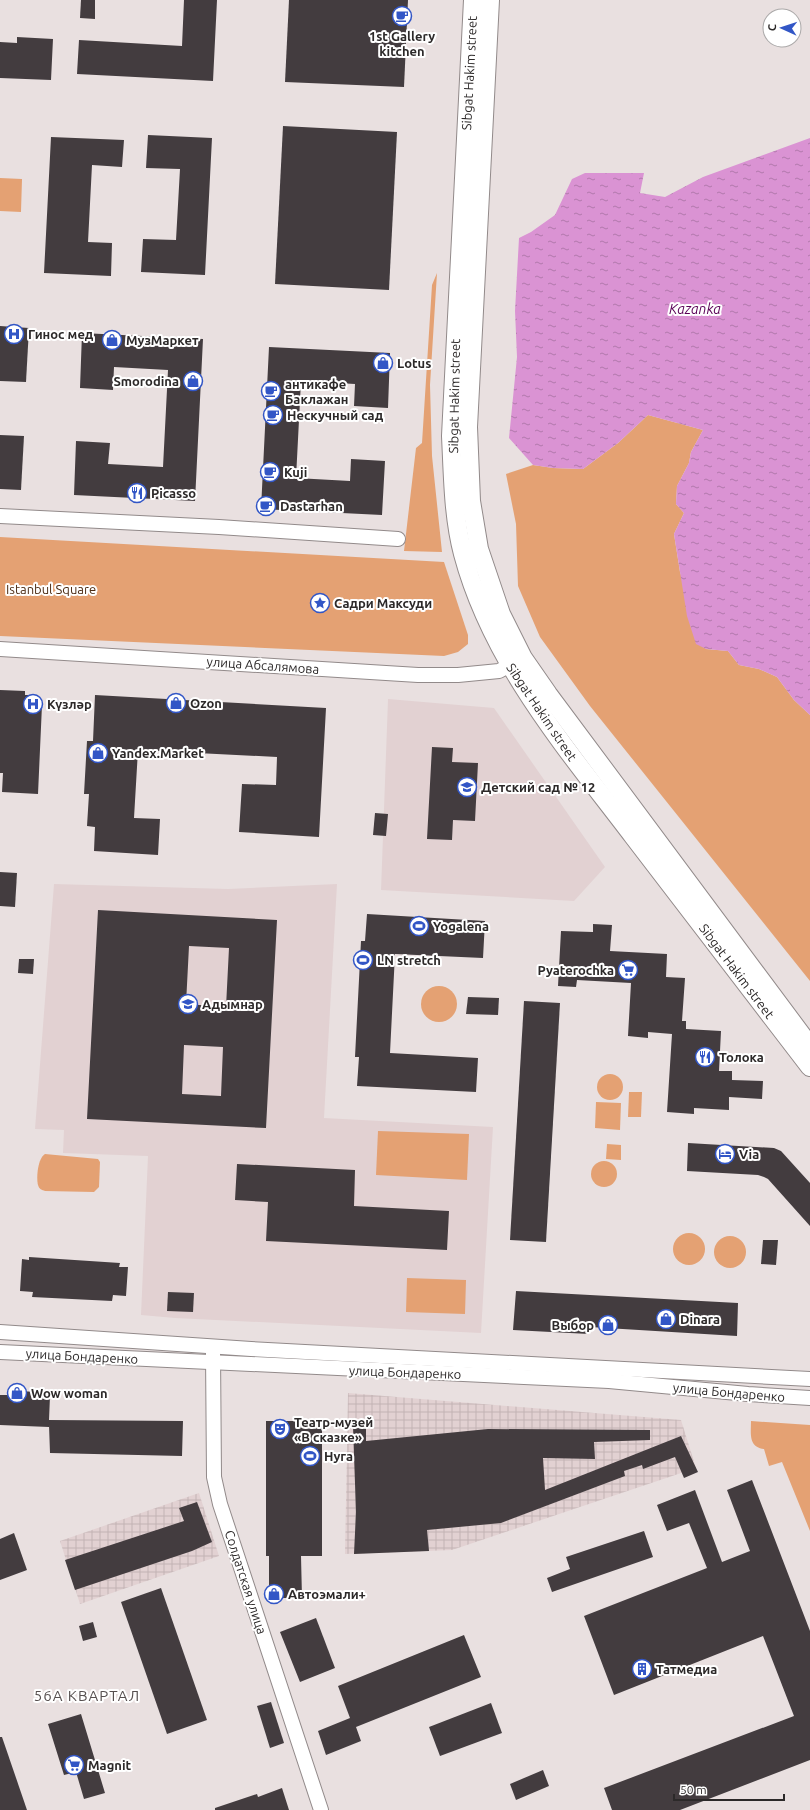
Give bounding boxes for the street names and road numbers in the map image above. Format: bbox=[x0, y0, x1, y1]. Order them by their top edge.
street label: Sibgat Hakim street bbox=[459, 15, 479, 131]
street label: Sibgat Hakim street bbox=[446, 339, 462, 453]
street label: улица Абсалямова bbox=[206, 654, 320, 676]
street label: Sibgat Hakim street bbox=[504, 661, 580, 763]
street label: Sibgat Hakim street bbox=[697, 921, 777, 1021]
street label: улица Бондаренко bbox=[25, 1346, 139, 1366]
street label: улица Бондаренко bbox=[349, 1363, 461, 1381]
street label: улица Бондаренко bbox=[672, 1380, 786, 1404]
street label: Солдатская улица bbox=[223, 1528, 269, 1636]

